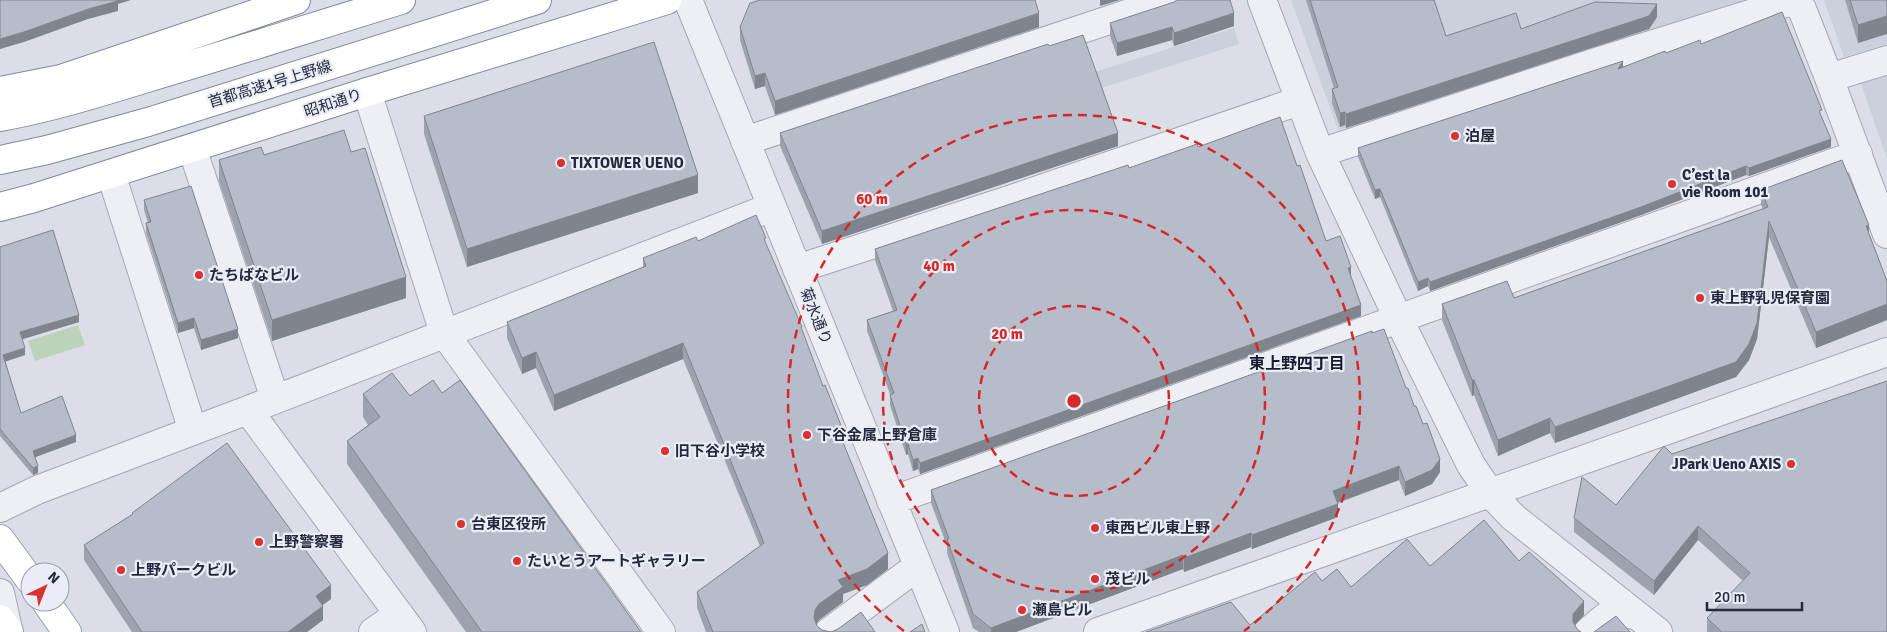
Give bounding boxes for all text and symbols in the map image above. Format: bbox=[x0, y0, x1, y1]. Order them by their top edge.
street label: 首都高速1号上野線 bbox=[206, 57, 334, 111]
street label: 昭和通り bbox=[302, 85, 364, 121]
place label: 泊屋 bbox=[1465, 127, 1495, 145]
marker: 泊屋 bbox=[1449, 130, 1461, 142]
place label: TIXTOWER UENO bbox=[571, 154, 684, 172]
marker: TIXTOWER UENO bbox=[555, 157, 567, 169]
place label: C’est la vie Room 101 bbox=[1681, 166, 1768, 201]
marker: C’est la vie Room 101 bbox=[1666, 178, 1678, 190]
text: 60 m bbox=[856, 190, 888, 208]
text: 40 m bbox=[923, 257, 955, 275]
place label: たちばなビル bbox=[209, 266, 299, 284]
marker: たちばなビル bbox=[193, 269, 205, 281]
street label: 菊水通り bbox=[796, 285, 836, 347]
place label: 東上野乳児保育園 bbox=[1710, 289, 1830, 307]
marker: 東上野乳児保育園 bbox=[1694, 292, 1706, 304]
text: 20 m bbox=[991, 325, 1023, 343]
district label: 東上野四丁目 bbox=[1249, 354, 1345, 374]
centre of rings bbox=[1065, 392, 1083, 410]
place label: 下谷金属上野倉庫 bbox=[817, 426, 937, 444]
marker: 下谷金属上野倉庫 bbox=[801, 429, 813, 441]
place label: 旧下谷小学校 bbox=[675, 442, 765, 460]
marker: 旧下谷小学校 bbox=[659, 445, 671, 457]
place label: JPark Ueno AXIS bbox=[1672, 455, 1781, 473]
marker: JPark Ueno AXIS bbox=[1785, 458, 1797, 470]
place label: 台東区役所 bbox=[471, 515, 546, 533]
marker: 台東区役所 bbox=[455, 518, 467, 530]
place label: 東西ビル東上野 bbox=[1105, 519, 1210, 537]
marker: 東西ビル東上野 bbox=[1089, 522, 1101, 534]
place label: 上野警察署 bbox=[269, 533, 344, 551]
marker: 上野警察署 bbox=[253, 536, 265, 548]
place label: たいとうアートギャラリー bbox=[527, 552, 706, 570]
marker: たいとうアートギャラリー bbox=[511, 555, 523, 567]
place label: 上野パークビル bbox=[131, 561, 236, 579]
north arrow bbox=[20, 562, 70, 612]
marker: 上野パークビル bbox=[115, 564, 127, 576]
text: N bbox=[44, 568, 63, 587]
place label: 茂ビル bbox=[1105, 570, 1150, 588]
marker: 茂ビル bbox=[1089, 573, 1101, 585]
scale bar bbox=[1707, 580, 1802, 612]
text: 20 m bbox=[1714, 588, 1745, 606]
place label: 瀬島ビル bbox=[1032, 601, 1092, 619]
marker: 瀬島ビル bbox=[1016, 604, 1028, 616]

